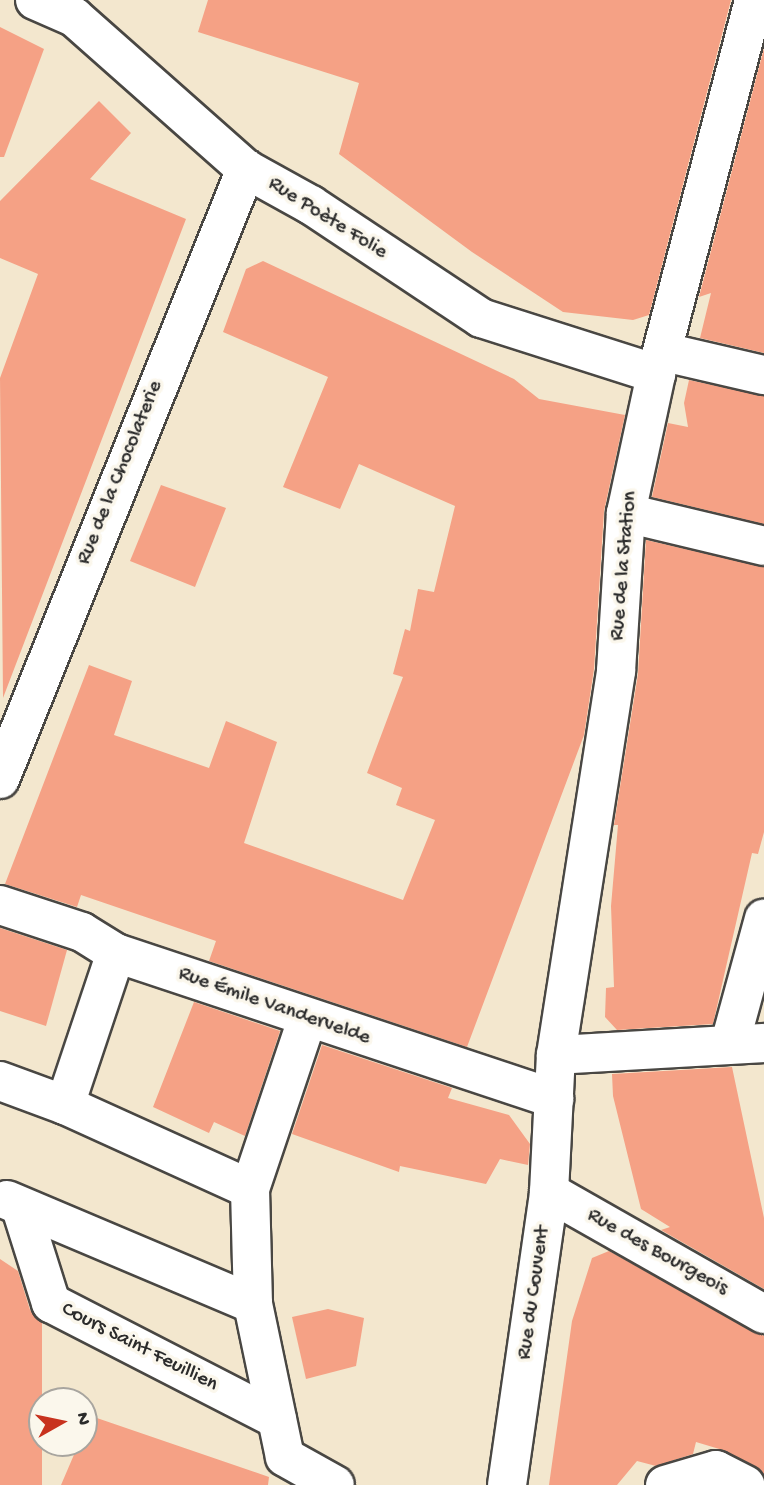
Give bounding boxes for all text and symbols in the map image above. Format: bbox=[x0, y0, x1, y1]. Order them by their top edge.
street label: Rue Poète Folie bbox=[263, 172, 391, 266]
street label: Rue de la Chocolaterie bbox=[73, 377, 169, 569]
street label: Rue de la Station bbox=[606, 490, 644, 642]
street label: Rue Émile Vandervelde bbox=[175, 962, 373, 1052]
street label: Rue des Bourgeois bbox=[582, 1204, 732, 1302]
street label: Rue du Couvent bbox=[513, 1225, 557, 1361]
street label: Cours Saint Feuillien bbox=[56, 1298, 222, 1398]
north arrow bbox=[28, 1387, 98, 1457]
text: N bbox=[70, 1411, 95, 1427]

